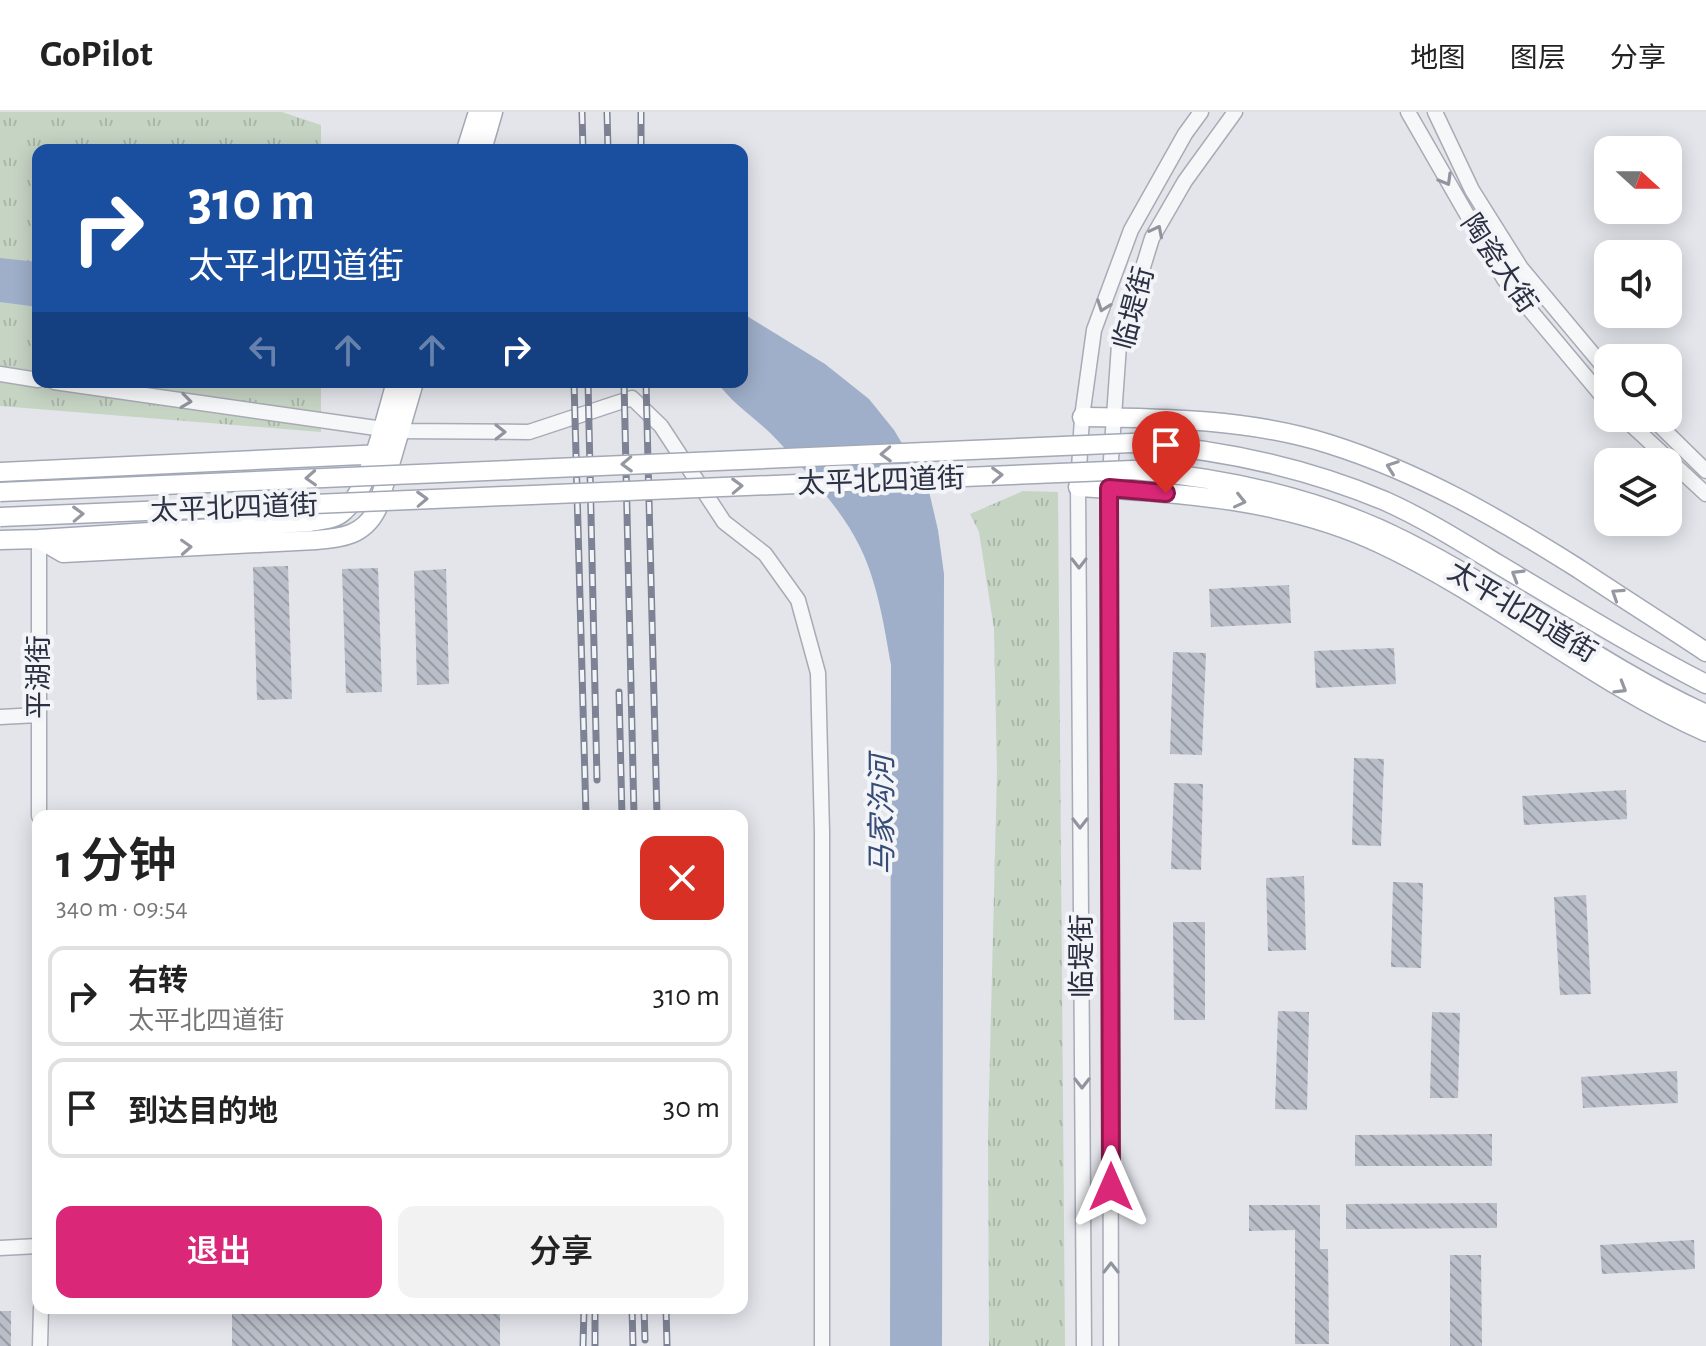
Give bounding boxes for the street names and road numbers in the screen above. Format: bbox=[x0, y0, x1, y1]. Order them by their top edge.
street label: 陶瓷大街 bbox=[1455, 209, 1543, 318]
street label: 临堤街 bbox=[1109, 264, 1159, 353]
street label: 太平北四道街 bbox=[797, 463, 966, 499]
street label: 太平北四道街 bbox=[150, 490, 319, 526]
street label: 太平北四道街 bbox=[1443, 556, 1602, 668]
street label: 平湖街 bbox=[24, 635, 54, 719]
street label: 临堤街 bbox=[1067, 914, 1097, 998]

